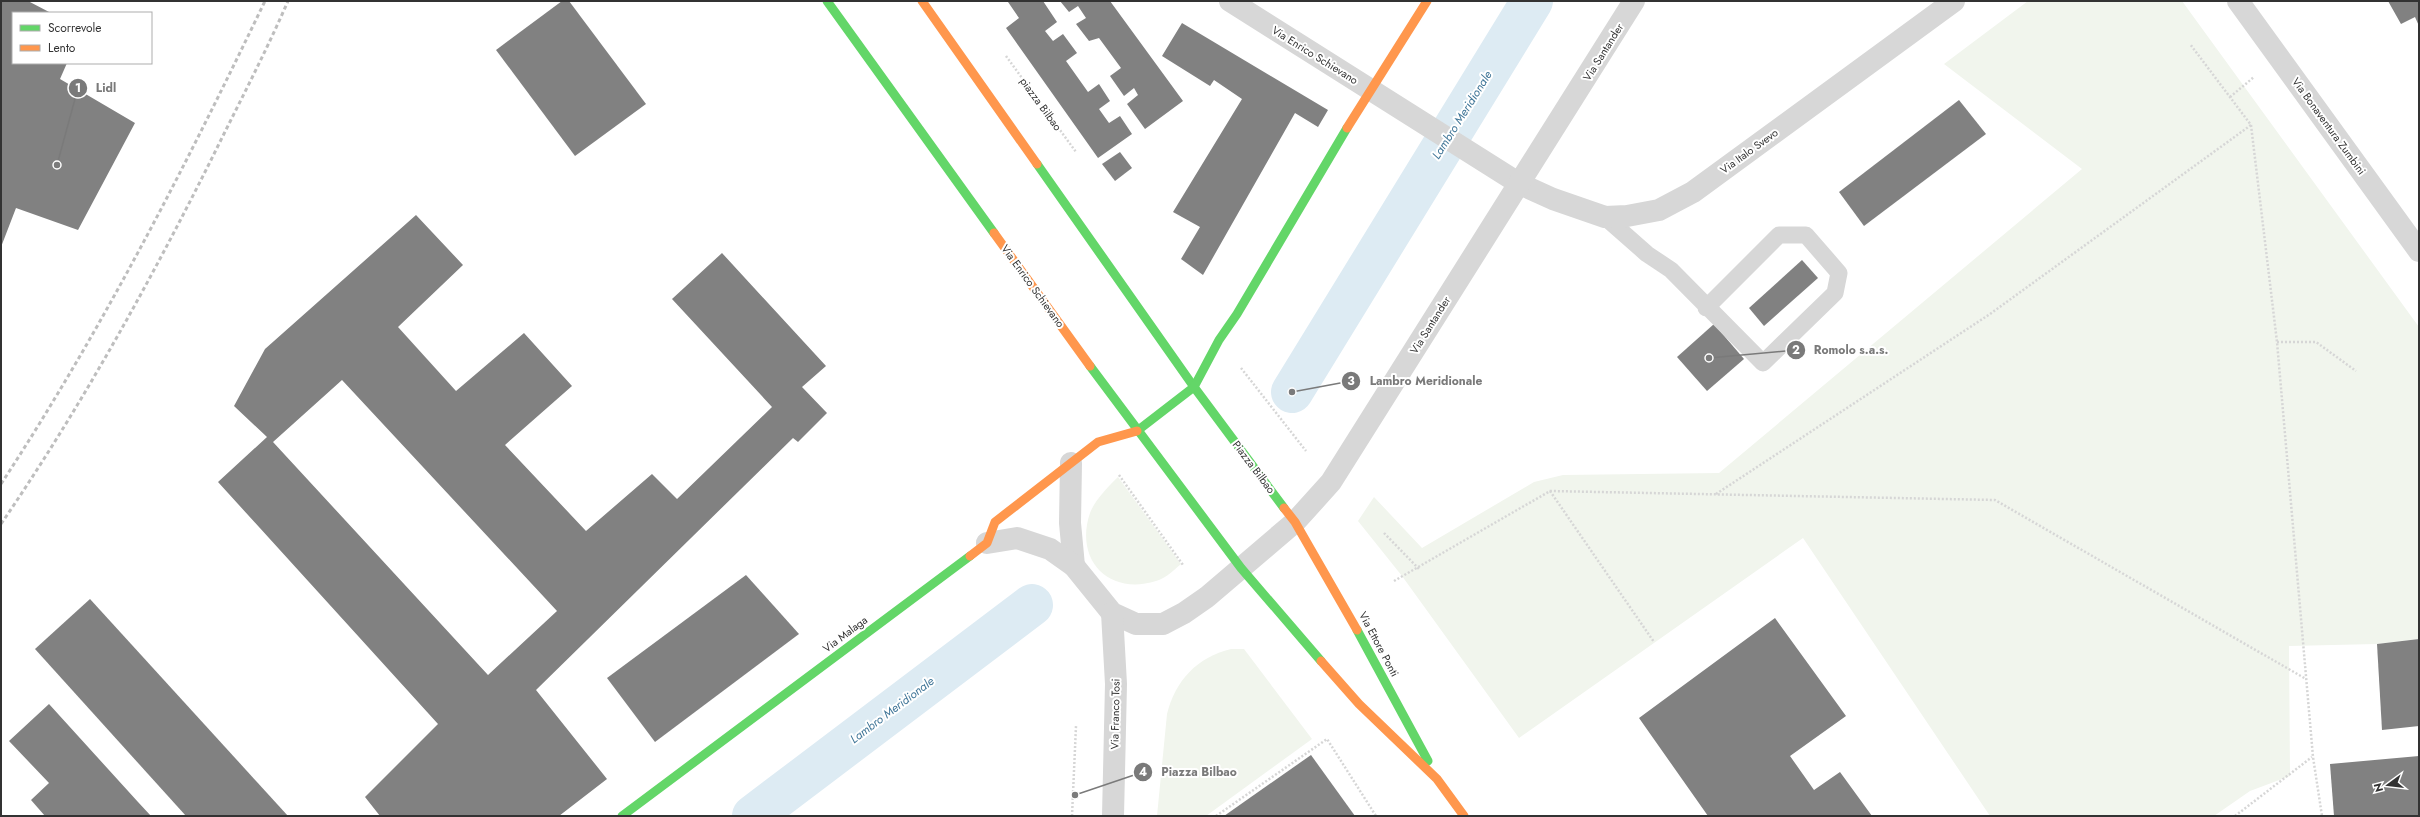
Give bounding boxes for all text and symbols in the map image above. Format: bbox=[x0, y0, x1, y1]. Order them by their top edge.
legend bbox=[12, 12, 152, 64]
text: Scorrevole bbox=[48, 19, 102, 37]
street label: Via Santander bbox=[1579, 20, 1627, 84]
street label: Via Enrico Schievano bbox=[1269, 22, 1361, 88]
text: Lento bbox=[48, 39, 76, 57]
water label: Lambro Meridionale bbox=[1428, 67, 1496, 163]
street label: piazza Bilbao bbox=[1016, 74, 1066, 134]
street label: Via Bonaventura Zumbini bbox=[2288, 74, 2370, 178]
callout: Lidl bbox=[68, 76, 124, 100]
text: 1 bbox=[75, 79, 81, 97]
text: Lidl bbox=[96, 79, 116, 97]
street label: Via Italo Svevo bbox=[1717, 125, 1781, 177]
street label: Via Enrico Schievano bbox=[997, 241, 1069, 331]
street label: Via Santander bbox=[1406, 293, 1454, 357]
callout: Romolo s.a.s. bbox=[1786, 338, 1897, 362]
text: 2 bbox=[1792, 341, 1800, 359]
text: Romolo s.a.s. bbox=[1814, 341, 1888, 359]
callout: Lambro Meridionale bbox=[1341, 369, 1490, 393]
text: 3 bbox=[1347, 372, 1355, 390]
text: Lambro Meridionale bbox=[1370, 372, 1482, 390]
street label: Piazza Bilbao bbox=[1229, 437, 1279, 497]
street label: Via Ettore Ponti bbox=[1355, 609, 1403, 679]
street label: Via Malaga bbox=[819, 612, 871, 656]
water label: Lambro Meridionale bbox=[846, 672, 938, 748]
street label: Via Franco Tosi bbox=[1106, 678, 1124, 749]
callout: Piazza Bilbao bbox=[1133, 760, 1244, 784]
text: 4 bbox=[1139, 763, 1147, 781]
text: Piazza Bilbao bbox=[1161, 763, 1237, 781]
north arrow bbox=[2368, 765, 2408, 805]
text: N bbox=[2369, 781, 2387, 794]

